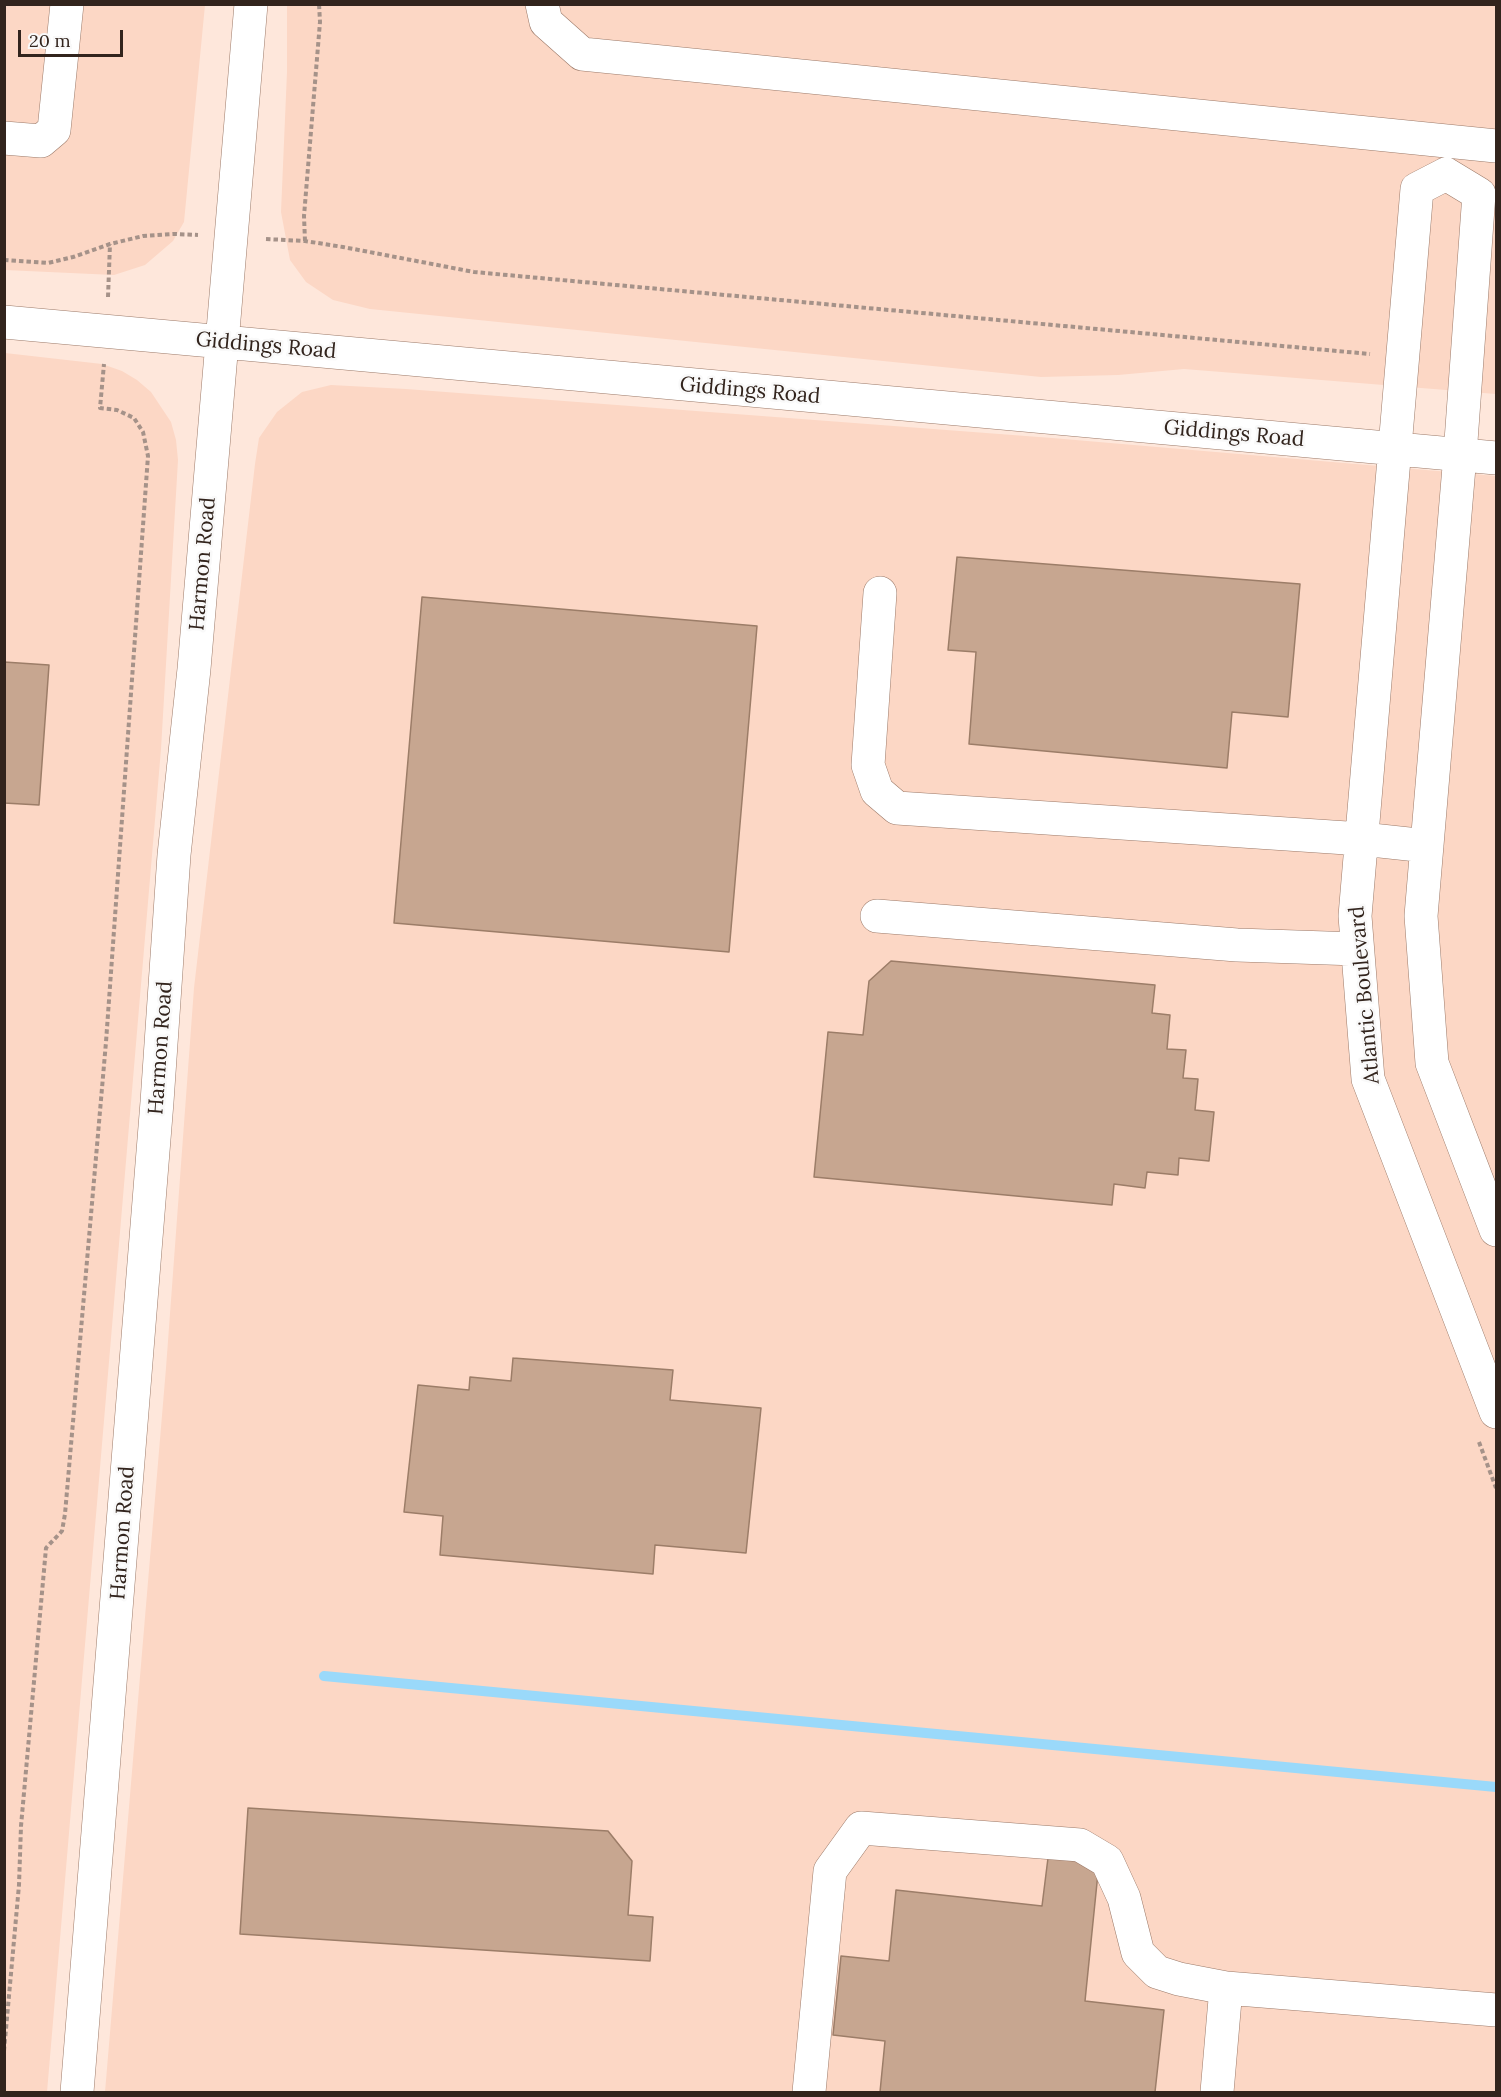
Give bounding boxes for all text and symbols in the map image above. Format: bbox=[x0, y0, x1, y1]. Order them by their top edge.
scale bar bbox=[21, 18, 126, 56]
text: 20 m bbox=[29, 29, 71, 52]
street label: Giddings Road bbox=[195, 327, 337, 365]
street label: Giddings Road bbox=[679, 372, 821, 410]
street label: Giddings Road bbox=[1163, 415, 1305, 453]
street label: Harmon Road bbox=[185, 496, 221, 632]
street label: Atlantic Boulevard bbox=[1345, 905, 1385, 1085]
street label: Harmon Road bbox=[144, 980, 178, 1116]
street label: Harmon Road bbox=[106, 1465, 140, 1601]

